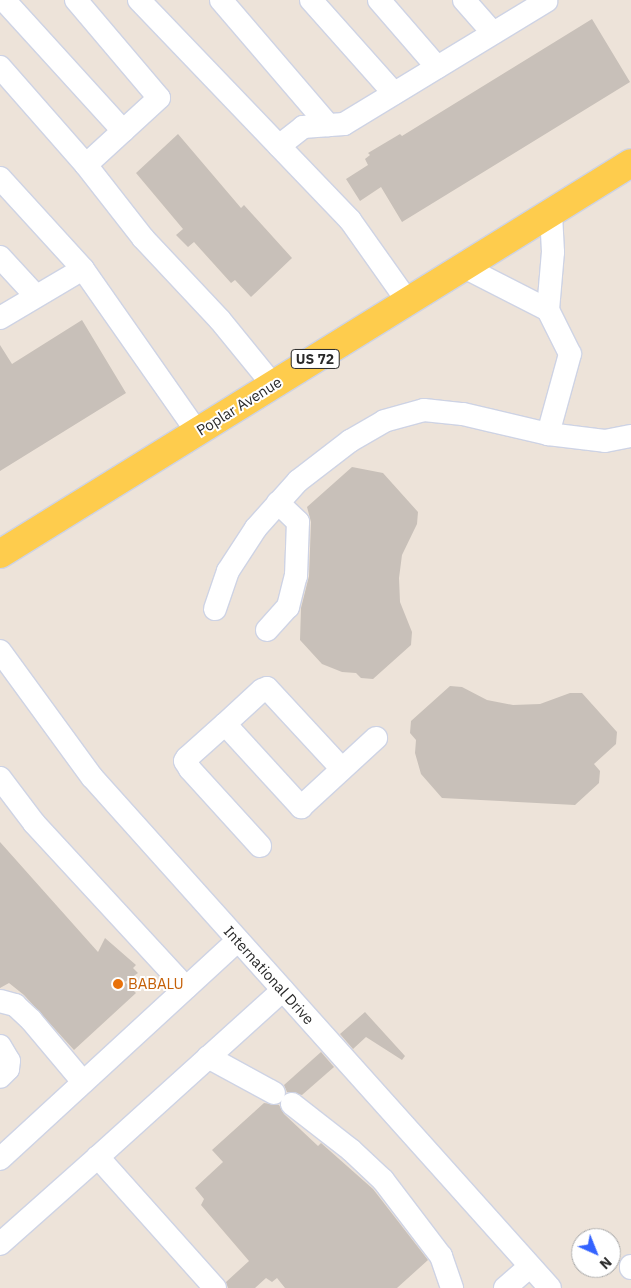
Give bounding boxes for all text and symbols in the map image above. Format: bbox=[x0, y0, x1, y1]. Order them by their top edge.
road number: US 72 bbox=[290, 348, 340, 370]
street label: Poplar Avenue bbox=[193, 373, 285, 439]
street label: International Drive bbox=[220, 922, 318, 1028]
place label: BABALU bbox=[128, 975, 184, 993]
marker: BABALU bbox=[112, 978, 124, 990]
north arrow bbox=[571, 1228, 621, 1278]
text: N bbox=[596, 1253, 616, 1273]

